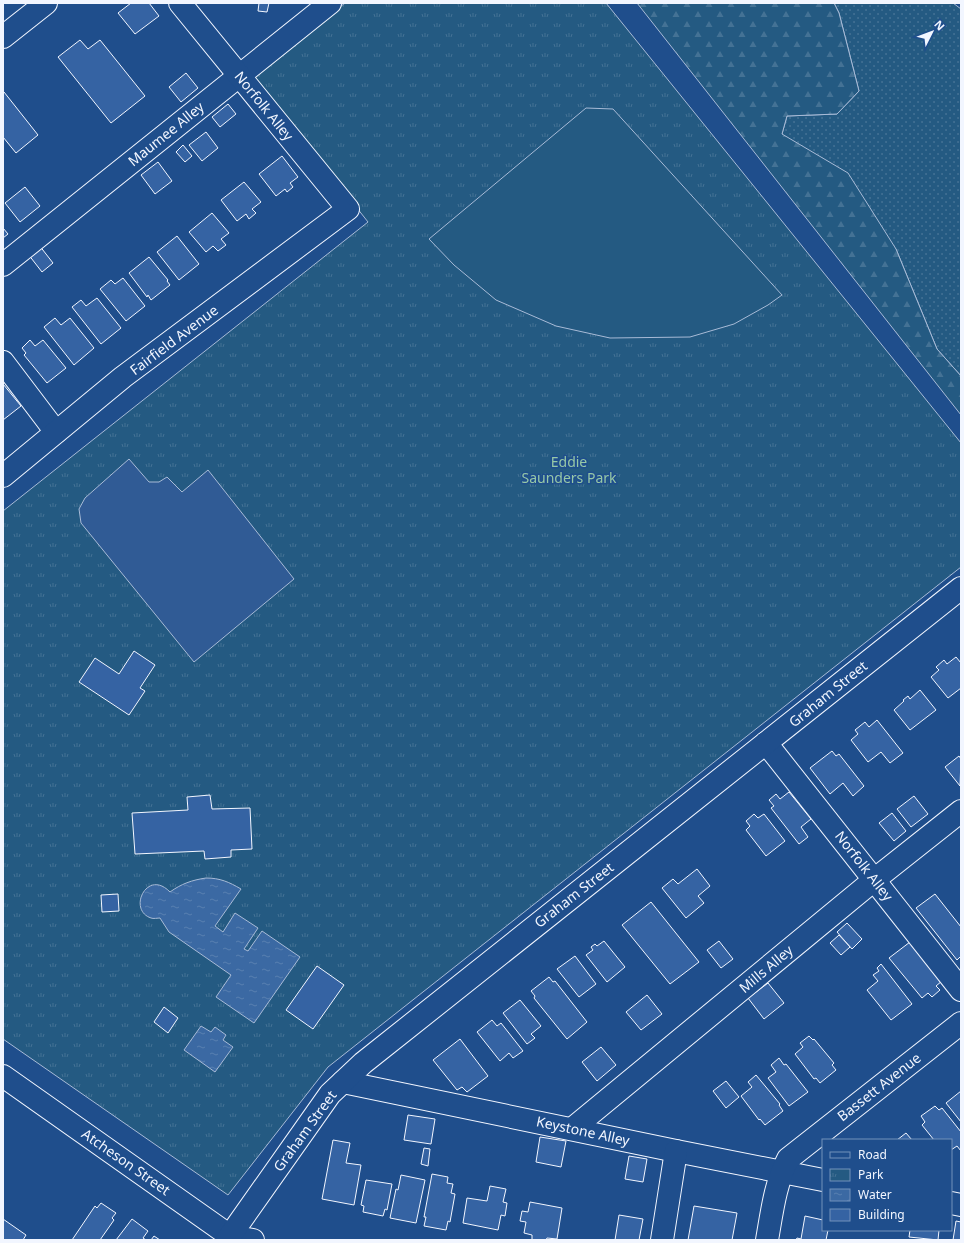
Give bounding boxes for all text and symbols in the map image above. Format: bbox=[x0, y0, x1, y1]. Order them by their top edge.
north arrow bbox=[912, 12, 952, 52]
text: N bbox=[931, 17, 948, 33]
street label: Norfolk Alley bbox=[231, 67, 299, 145]
street label: Maumee Alley bbox=[124, 97, 208, 170]
street label: Fairfield Avenue bbox=[126, 300, 222, 379]
park label: Eddie Saunders Park bbox=[521, 452, 617, 487]
street label: Graham Street bbox=[784, 656, 871, 731]
street label: Norfolk Alley bbox=[831, 827, 898, 905]
street label: Graham Street bbox=[530, 858, 617, 932]
street label: Mills Alley bbox=[735, 940, 797, 997]
street label: Bassett Avenue bbox=[833, 1048, 924, 1125]
street label: Graham Street bbox=[269, 1086, 340, 1175]
street label: Keystone Alley bbox=[535, 1111, 632, 1150]
street label: Atcheson Street bbox=[78, 1124, 174, 1199]
legend bbox=[822, 1139, 952, 1231]
text: Road bbox=[858, 1146, 887, 1163]
text: Park bbox=[858, 1166, 884, 1183]
text: Water bbox=[858, 1186, 892, 1203]
text: Building bbox=[858, 1206, 905, 1223]

